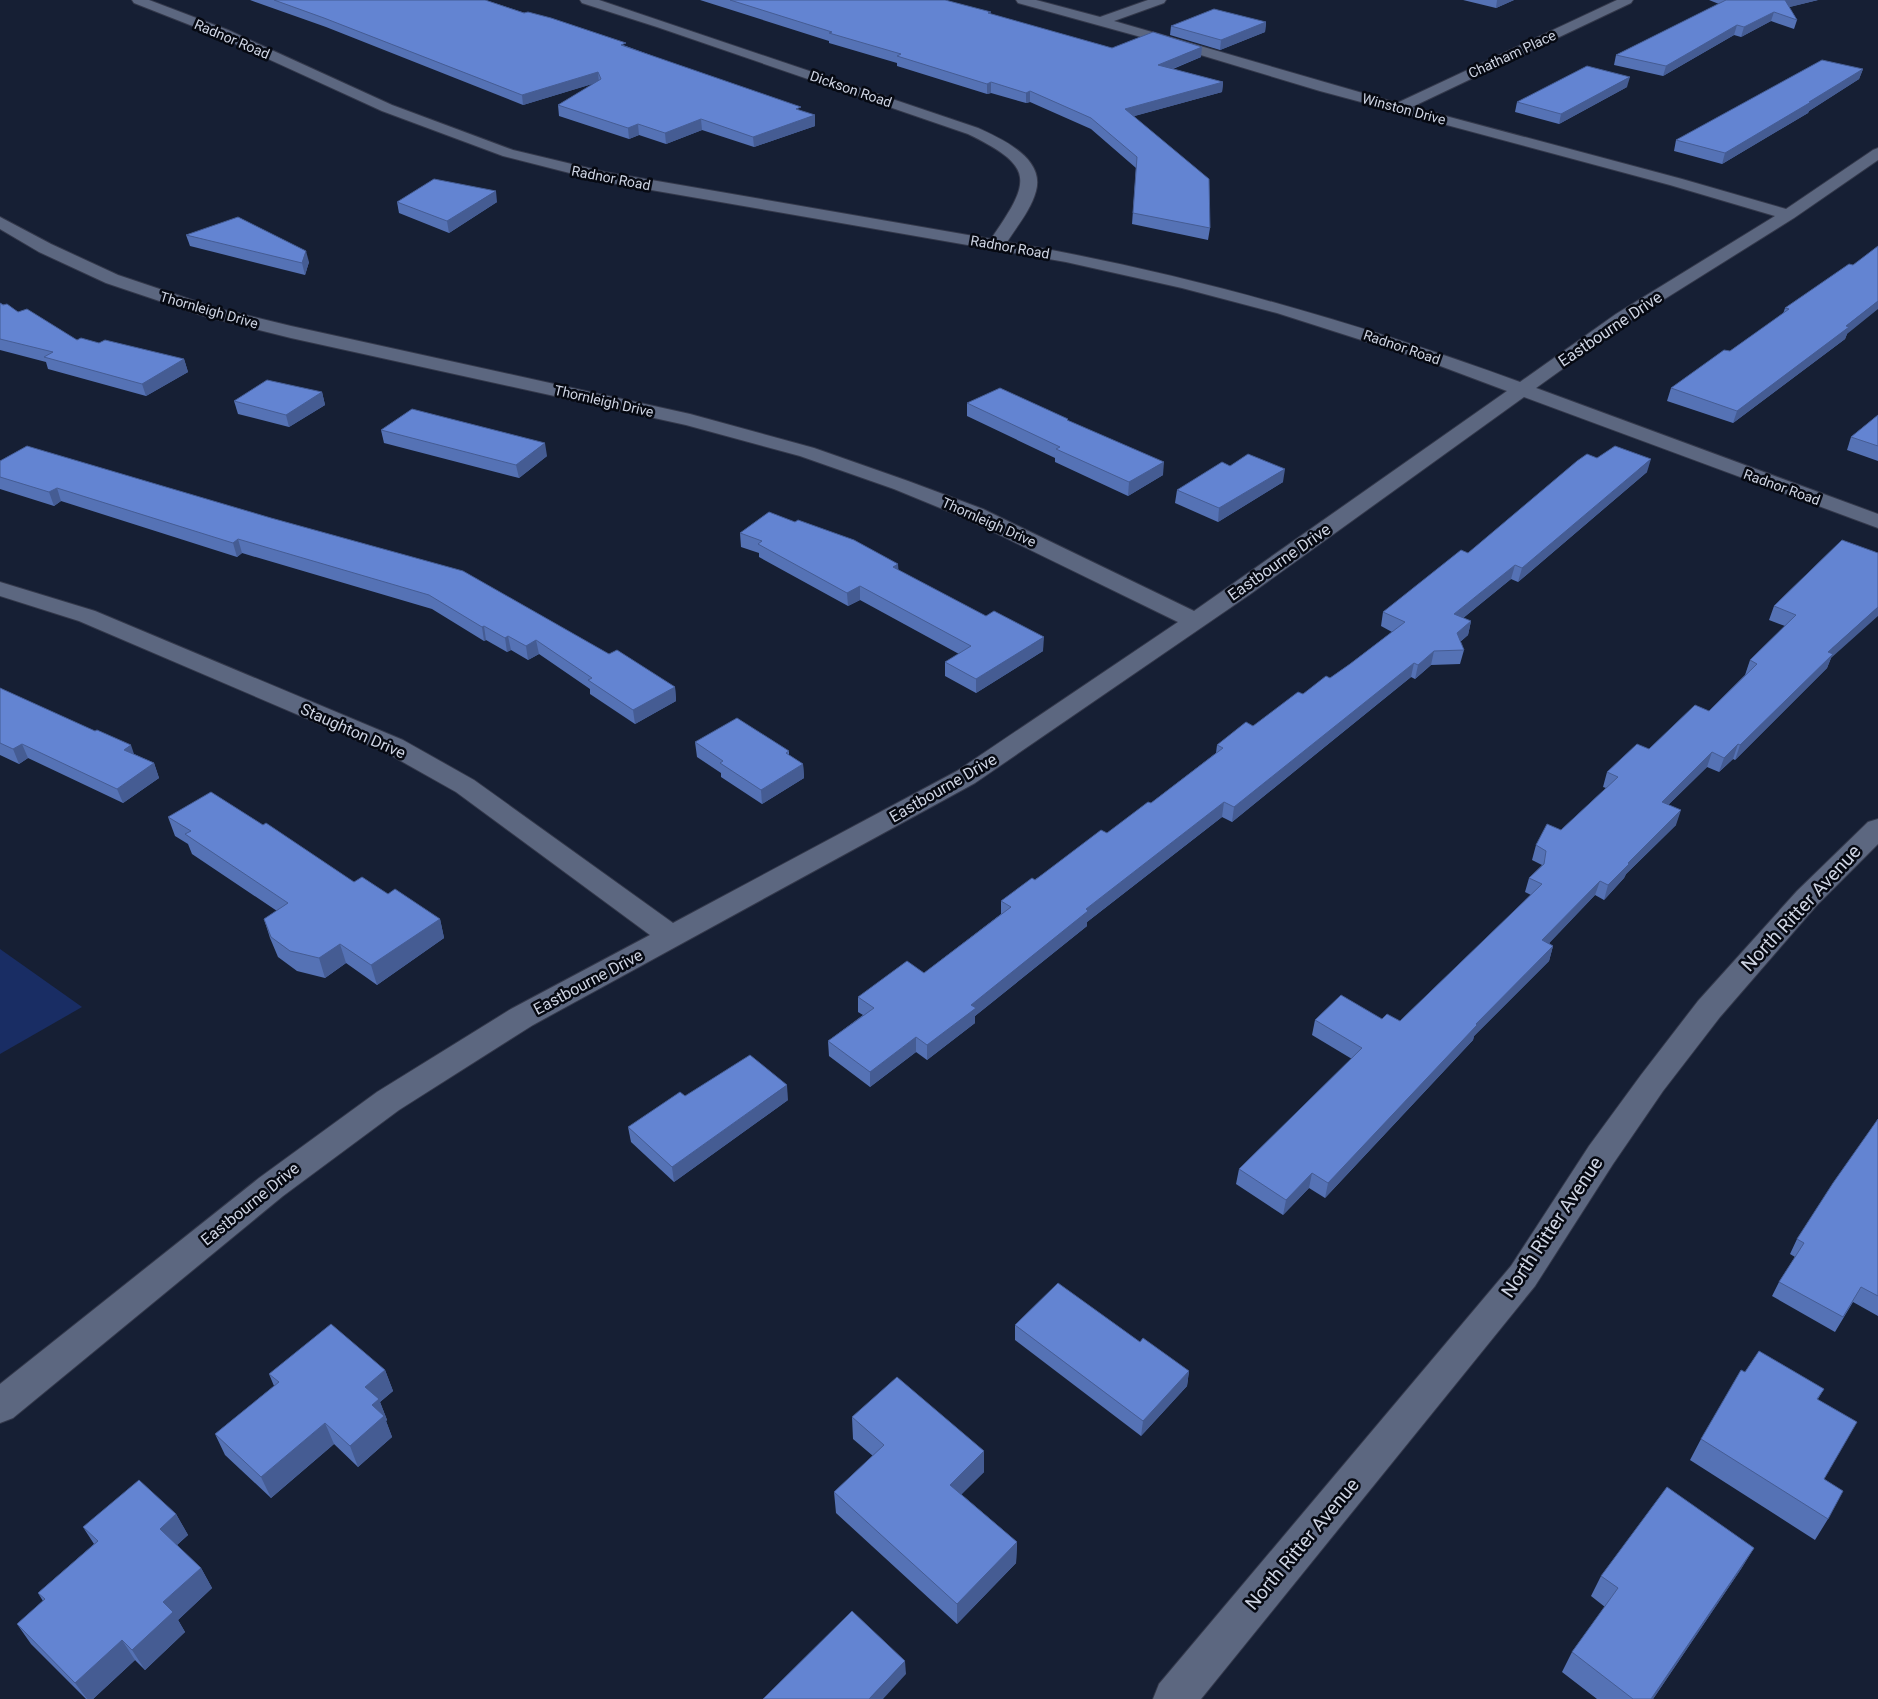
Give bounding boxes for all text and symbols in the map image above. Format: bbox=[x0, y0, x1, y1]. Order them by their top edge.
street label: Radnor Road bbox=[192, 16, 272, 62]
street label: Chatham Place bbox=[1466, 27, 1558, 81]
street label: Dickson Road bbox=[808, 68, 894, 110]
street label: Winston Drive bbox=[1360, 90, 1448, 128]
street label: Radnor Road bbox=[570, 162, 652, 194]
street label: Radnor Road bbox=[969, 232, 1051, 262]
street label: Eastbourne Drive bbox=[1555, 287, 1665, 371]
street label: Thornleigh Drive bbox=[158, 288, 260, 332]
street label: Radnor Road bbox=[1361, 326, 1443, 368]
street label: Thornleigh Drive bbox=[553, 382, 655, 420]
street label: Radnor Road bbox=[1742, 466, 1822, 508]
street label: Thornleigh Drive bbox=[939, 494, 1039, 550]
street label: Eastbourne Drive bbox=[1224, 520, 1334, 604]
street label: Staughton Drive bbox=[298, 699, 408, 763]
street label: Eastbourne Drive bbox=[886, 750, 1000, 826]
street label: North Ritter Avenue bbox=[1736, 840, 1866, 976]
street label: Eastbourne Drive bbox=[530, 945, 646, 1019]
street label: North Ritter Avenue bbox=[1496, 1152, 1608, 1302]
street label: Eastbourne Drive bbox=[197, 1159, 303, 1249]
street label: North Ritter Avenue bbox=[1240, 1473, 1364, 1615]

